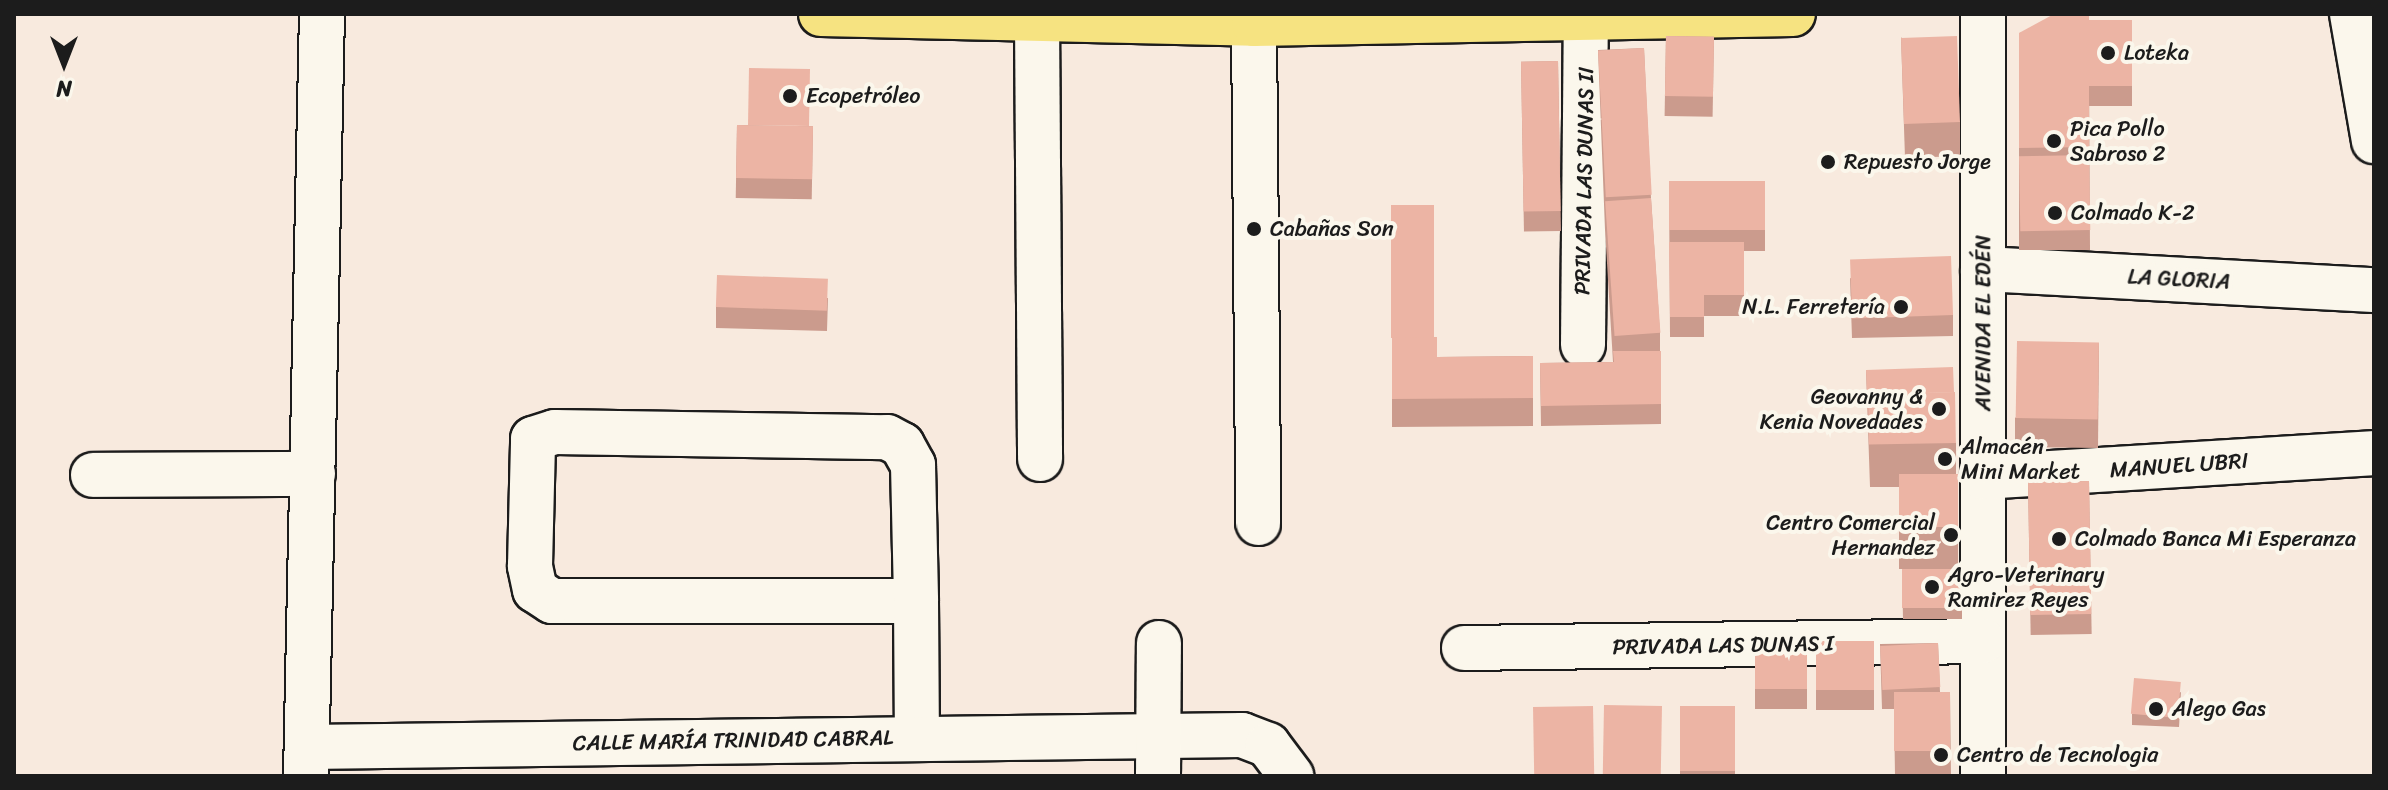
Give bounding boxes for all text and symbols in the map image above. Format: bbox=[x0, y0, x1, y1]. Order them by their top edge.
north arrow bbox=[24, 24, 104, 104]
place label: Loteka bbox=[2124, 40, 2189, 66]
marker: Loteka bbox=[2099, 44, 2117, 62]
street label: PRIVADA LAS DUNAS II bbox=[1569, 66, 1599, 296]
text: N bbox=[56, 69, 72, 108]
place label: Ecopetróleo bbox=[806, 83, 920, 109]
marker: Ecopetróleo bbox=[781, 87, 799, 105]
place label: Pica Pollo Sabroso 2 bbox=[2070, 115, 2165, 166]
marker: Pica Pollo Sabroso 2 bbox=[2045, 132, 2063, 150]
place label: Repuesto Jorge bbox=[1844, 149, 1991, 175]
marker: Repuesto Jorge bbox=[1819, 153, 1837, 171]
place label: Colmado K-2 bbox=[2071, 200, 2195, 226]
marker: Colmado K-2 bbox=[2046, 204, 2064, 222]
place label: Cabañas Son bbox=[1270, 216, 1393, 242]
marker: Cabañas Son bbox=[1245, 220, 1263, 238]
street label: AVENIDA EL EDÉN bbox=[1970, 235, 1996, 411]
street label: LA GLORIA bbox=[2127, 263, 2231, 295]
place label: N.L. Ferretería bbox=[1742, 294, 1885, 320]
marker: N.L. Ferretería bbox=[1892, 298, 1910, 316]
place label: Geovanny & Kenia Novedades bbox=[1760, 383, 1923, 434]
marker: Geovanny & Kenia Novedades bbox=[1930, 400, 1948, 418]
place label: Almacén Mini Market bbox=[1961, 433, 2079, 484]
street label: MANUEL UBRI bbox=[2109, 447, 2249, 483]
marker: Almacén Mini Market bbox=[1936, 450, 1954, 468]
place label: Centro Comercial Hernandez bbox=[1766, 509, 1935, 560]
marker: Centro Comercial Hernandez bbox=[1942, 526, 1960, 544]
place label: Colmado Banca Mi Esperanza bbox=[2075, 526, 2355, 552]
marker: Colmado Banca Mi Esperanza bbox=[2050, 530, 2068, 548]
place label: Agro-Veterinary Ramirez Reyes bbox=[1948, 561, 2104, 612]
marker: Agro-Veterinary Ramirez Reyes bbox=[1923, 578, 1941, 596]
street label: PRIVADA LAS DUNAS I bbox=[1611, 630, 1835, 660]
place label: Alego Gas bbox=[2172, 696, 2267, 722]
marker: Alego Gas bbox=[2147, 700, 2165, 718]
street label: CALLE MARÍA TRINIDAD CABRAL bbox=[571, 724, 895, 756]
place label: Centro de Tecnologia bbox=[1957, 742, 2159, 768]
marker: Centro de Tecnologia bbox=[1932, 746, 1950, 764]

